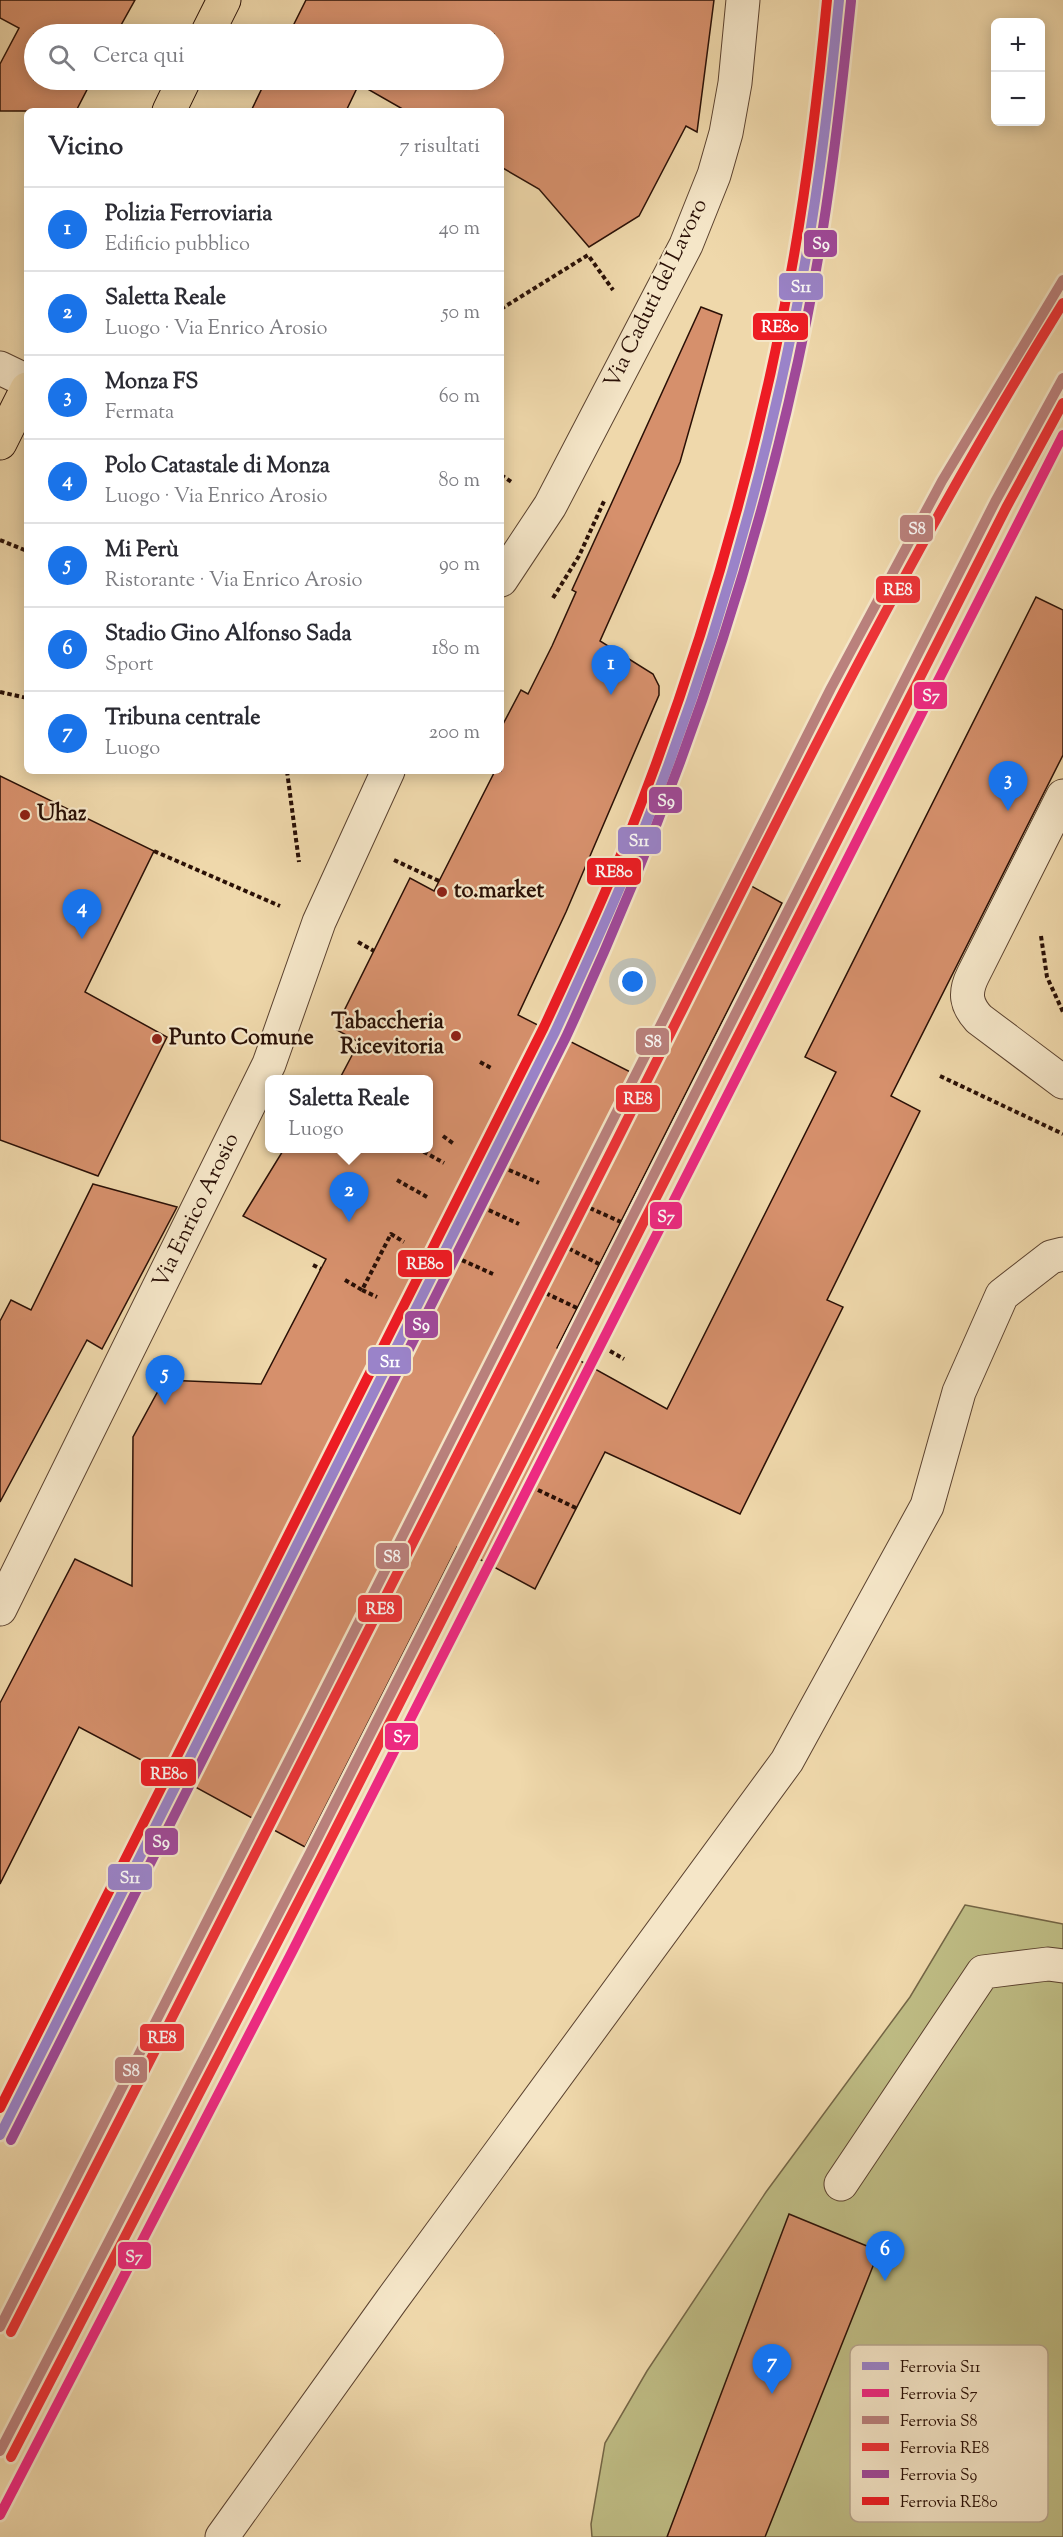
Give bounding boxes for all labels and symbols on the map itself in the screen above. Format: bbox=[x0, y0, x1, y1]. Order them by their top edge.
street label: Via Caduti del Lavoro bbox=[597, 194, 717, 394]
line badge: S9 bbox=[803, 229, 838, 258]
text: S9 bbox=[812, 234, 830, 257]
line badge: S11 bbox=[778, 272, 824, 301]
text: S11 bbox=[791, 277, 812, 300]
line badge: RE80 bbox=[752, 312, 809, 341]
text: RE80 bbox=[761, 317, 799, 340]
line badge: S8 bbox=[899, 514, 934, 543]
text: S8 bbox=[908, 519, 926, 542]
line badge: RE8 bbox=[875, 575, 921, 604]
text: RE8 bbox=[883, 580, 913, 603]
pin: 1 bbox=[592, 646, 630, 695]
line badge: S7 bbox=[913, 681, 948, 710]
text: S7 bbox=[922, 686, 941, 709]
pin: 3 bbox=[988, 762, 1028, 811]
line badge: S9 bbox=[648, 786, 683, 814]
text: S9 bbox=[657, 791, 675, 814]
place label: Uhaz bbox=[37, 799, 87, 831]
marker: Uhaz bbox=[18, 808, 32, 822]
line badge: S11 bbox=[617, 826, 662, 855]
text: S11 bbox=[629, 831, 650, 854]
line badge: RE80 bbox=[586, 857, 642, 886]
text: RE80 bbox=[595, 862, 633, 885]
place label: to.market bbox=[454, 876, 544, 908]
marker: to.market bbox=[435, 885, 449, 899]
pin: 4 bbox=[62, 890, 101, 939]
your location bbox=[618, 967, 647, 996]
place label: Tabaccheria Ricevitoria bbox=[331, 1007, 445, 1064]
place label: Punto Comune bbox=[169, 1023, 314, 1055]
line badge: S8 bbox=[635, 1027, 670, 1056]
marker: Tabaccheria Ricevitoria bbox=[449, 1029, 463, 1043]
marker: Punto Comune bbox=[150, 1032, 164, 1046]
text: S8 bbox=[644, 1032, 662, 1055]
line badge: RE8 bbox=[615, 1084, 661, 1113]
text: RE8 bbox=[623, 1089, 653, 1112]
street label: Via Enrico Arosio bbox=[146, 1128, 248, 1294]
pin: 2 bbox=[330, 1172, 368, 1222]
line badge: S7 bbox=[649, 1201, 683, 1230]
text: S7 bbox=[657, 1207, 676, 1230]
line badge: RE80 bbox=[397, 1249, 453, 1278]
text: RE80 bbox=[406, 1254, 444, 1277]
line badge: S9 bbox=[404, 1310, 439, 1339]
text: S9 bbox=[412, 1315, 430, 1338]
line badge: S11 bbox=[367, 1346, 412, 1375]
text: S11 bbox=[380, 1352, 401, 1375]
pin: 5 bbox=[146, 1356, 184, 1405]
line badge: S8 bbox=[375, 1542, 410, 1570]
text: S8 bbox=[383, 1547, 401, 1570]
line badge: RE8 bbox=[357, 1594, 403, 1623]
text: RE8 bbox=[365, 1599, 395, 1622]
line badge: S7 bbox=[384, 1722, 419, 1751]
text: S7 bbox=[393, 1727, 412, 1750]
line badge: RE80 bbox=[140, 1758, 197, 1787]
text: RE80 bbox=[150, 1764, 188, 1787]
line badge: S9 bbox=[144, 1827, 179, 1856]
text: S9 bbox=[152, 1832, 170, 1855]
line badge: S11 bbox=[107, 1863, 153, 1891]
text: S11 bbox=[120, 1868, 141, 1891]
line badge: RE8 bbox=[139, 2023, 185, 2052]
text: RE8 bbox=[147, 2028, 177, 2051]
line badge: S8 bbox=[114, 2056, 148, 2084]
text: S8 bbox=[122, 2061, 140, 2084]
pin: 6 bbox=[866, 2232, 904, 2281]
line badge: S7 bbox=[117, 2241, 152, 2270]
text: S7 bbox=[125, 2247, 144, 2270]
pin: 7 bbox=[752, 2344, 792, 2394]
legend bbox=[850, 2345, 1048, 2522]
text: Ferrovia S11 bbox=[900, 2357, 981, 2380]
text: Ferrovia S7 bbox=[900, 2384, 978, 2407]
text: Ferrovia S8 bbox=[900, 2411, 978, 2434]
text: Ferrovia RE8 bbox=[900, 2438, 989, 2461]
text: Ferrovia S9 bbox=[900, 2465, 978, 2488]
text: Ferrovia RE80 bbox=[900, 2492, 998, 2515]

